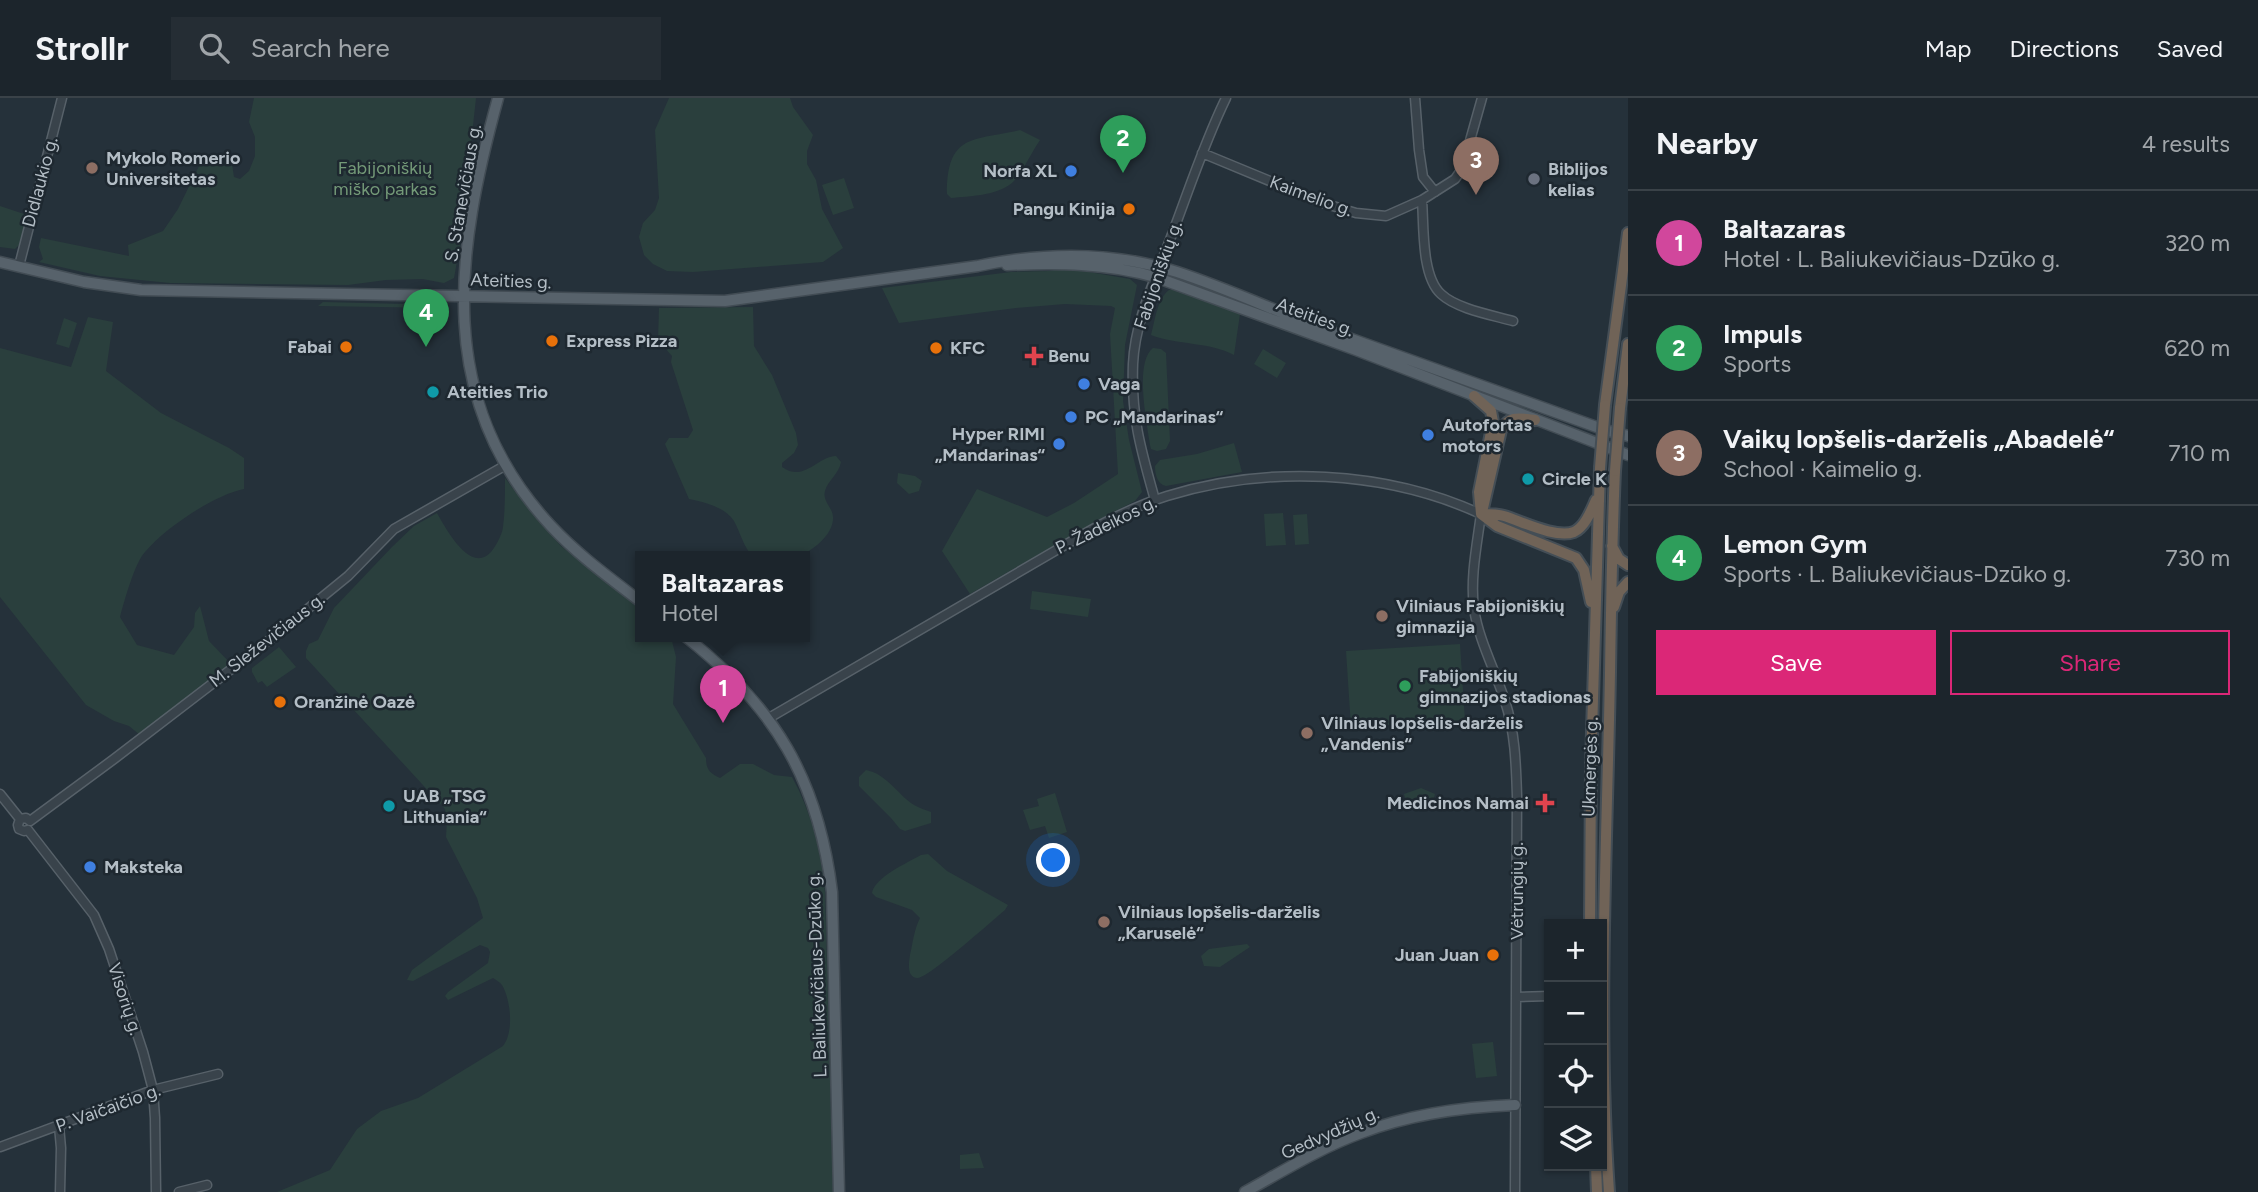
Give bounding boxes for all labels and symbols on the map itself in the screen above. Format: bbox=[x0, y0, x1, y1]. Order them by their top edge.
pin: 2 bbox=[1100, 115, 1146, 173]
street label: S. Stanevičiaus g. bbox=[440, 122, 486, 264]
street label: Didlaukio g. bbox=[17, 135, 63, 229]
pin: 3 bbox=[1453, 137, 1499, 195]
place label: Mykolo Romerio Universitetas bbox=[106, 147, 240, 190]
park label: Fabijoniškių miško parkas bbox=[333, 157, 437, 200]
place label: Biblijos kelias bbox=[1548, 158, 1608, 201]
marker: Mykolo Romerio Universitetas bbox=[84, 160, 100, 176]
place label: Norfa XL bbox=[983, 160, 1057, 182]
marker: Norfa XL bbox=[1063, 163, 1079, 179]
street label: Kaimelio g. bbox=[1267, 171, 1355, 221]
marker: Biblijos kelias bbox=[1526, 171, 1542, 187]
place label: Pangu Kinija bbox=[1013, 198, 1115, 220]
marker: Pangu Kinija bbox=[1121, 201, 1137, 217]
street label: Fabijoniškių g. bbox=[1129, 218, 1187, 332]
street label: Ateities g. bbox=[470, 269, 552, 293]
pin: 4 bbox=[403, 289, 449, 347]
street label: Ateities g. bbox=[1273, 293, 1357, 341]
place label: Express Pizza bbox=[566, 330, 677, 352]
marker: Express Pizza bbox=[544, 333, 560, 349]
place label: Fabai bbox=[288, 336, 332, 358]
place label: KFC bbox=[950, 337, 985, 359]
marker: Fabai bbox=[338, 339, 354, 355]
marker: KFC bbox=[928, 340, 944, 356]
place label: Benu bbox=[1048, 345, 1089, 367]
marker: Benu bbox=[1026, 348, 1042, 364]
place label: Vaga bbox=[1098, 373, 1140, 395]
marker: Vaga bbox=[1076, 376, 1092, 392]
place label: Ateities Trio bbox=[447, 381, 548, 403]
marker: Ateities Trio bbox=[425, 384, 441, 400]
place label: PC „Mandarinas“ bbox=[1085, 406, 1224, 428]
marker: PC „Mandarinas“ bbox=[1063, 409, 1079, 425]
place label: Autofortas motors bbox=[1442, 414, 1532, 457]
place label: Hyper RIMI „Mandarinas“ bbox=[935, 423, 1046, 466]
marker: Autofortas motors bbox=[1420, 427, 1436, 443]
marker: Hyper RIMI „Mandarinas“ bbox=[1051, 436, 1067, 452]
place label: Circle K bbox=[1542, 468, 1607, 490]
marker: Circle K bbox=[1520, 471, 1536, 487]
street label: P. Žadeikos g. bbox=[1052, 491, 1160, 559]
street label: M. Sleževičiaus g. bbox=[205, 588, 329, 692]
place label: Vilniaus Fabijoniškių gimnazija bbox=[1396, 595, 1564, 638]
marker: Vilniaus Fabijoniškių gimnazija bbox=[1374, 608, 1390, 624]
pin: 1 bbox=[700, 665, 746, 723]
place label: Fabijoniškių gimnazijos stadionas bbox=[1419, 665, 1591, 708]
marker: Fabijoniškių gimnazijos stadionas bbox=[1397, 678, 1413, 694]
place label: Oranžinė Oazė bbox=[294, 691, 415, 713]
marker: Oranžinė Oazė bbox=[272, 694, 288, 710]
place label: Vilniaus lopšelis-darželis „Vandenis“ bbox=[1321, 712, 1524, 755]
street label: Ukmergės g. bbox=[1577, 717, 1603, 817]
marker: Vilniaus lopšelis-darželis „Vandenis“ bbox=[1299, 725, 1315, 741]
place label: UAB „TSG Lithuania“ bbox=[403, 785, 487, 828]
place label: Medicinos Namai bbox=[1387, 792, 1529, 814]
marker: Medicinos Namai bbox=[1535, 793, 1555, 813]
marker: UAB „TSG Lithuania“ bbox=[381, 798, 397, 814]
street label: Vėtrungių g. bbox=[1506, 842, 1528, 940]
your location bbox=[1036, 843, 1070, 877]
place label: Maksteka bbox=[104, 856, 183, 878]
marker: Maksteka bbox=[82, 859, 98, 875]
street label: L. Baliukevičiaus-Dzūko g. bbox=[802, 872, 832, 1078]
place label: Vilniaus lopšelis-darželis „Karuselė“ bbox=[1118, 901, 1321, 944]
marker: Vilniaus lopšelis-darželis „Karuselė“ bbox=[1096, 914, 1112, 930]
place label: Juan Juan bbox=[1395, 944, 1479, 966]
marker: Juan Juan bbox=[1485, 947, 1501, 963]
street label: Visorių g. bbox=[103, 960, 147, 1038]
street label: P. Vaičaičio g. bbox=[53, 1079, 163, 1137]
street label: Gedvydžių g. bbox=[1278, 1102, 1382, 1164]

